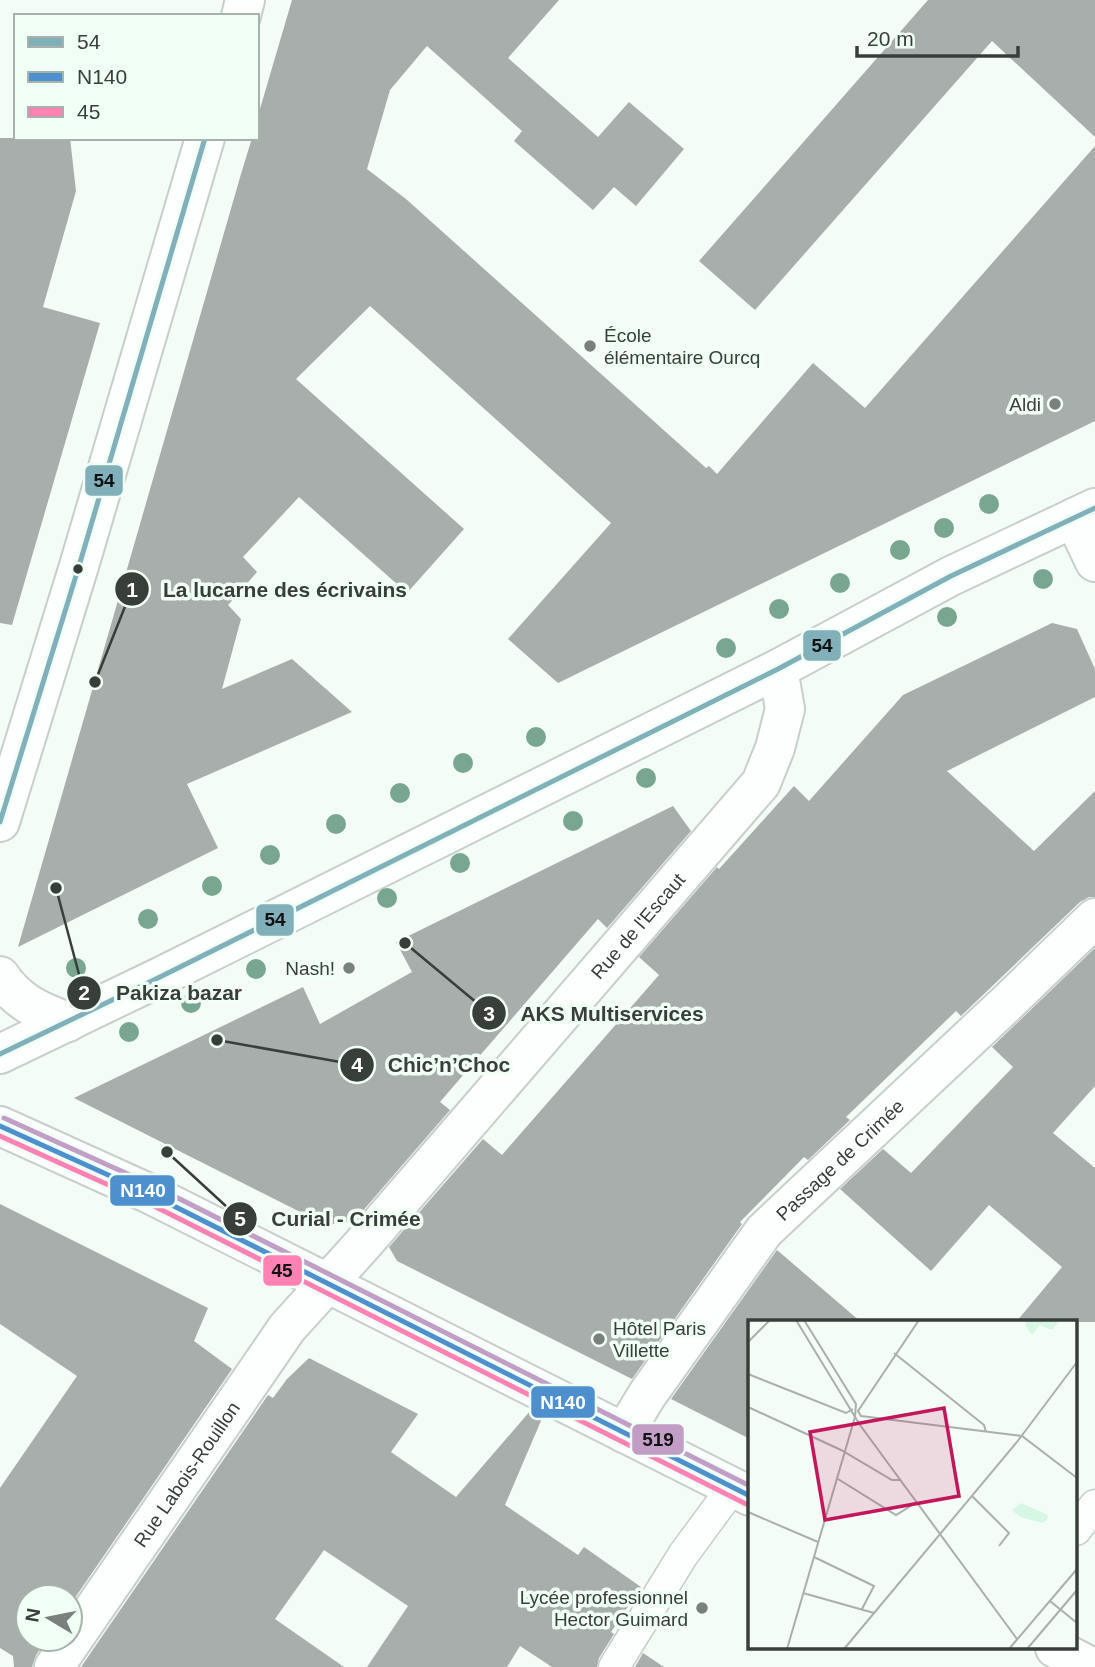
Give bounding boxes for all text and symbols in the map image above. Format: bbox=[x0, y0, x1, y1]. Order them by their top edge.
legend bbox=[14, 14, 259, 140]
scale bar bbox=[857, 14, 1018, 58]
text: 20 m bbox=[867, 27, 914, 50]
text: 54 bbox=[77, 30, 101, 53]
text: N140 bbox=[77, 65, 127, 88]
text: 45 bbox=[77, 100, 100, 123]
place label: École élémentaire Ourcq bbox=[604, 325, 760, 368]
marker: École élémentaire Ourcq bbox=[582, 338, 598, 354]
place label: Aldi bbox=[1009, 394, 1041, 415]
marker: Aldi bbox=[1047, 396, 1063, 412]
line badge: 54 bbox=[84, 464, 124, 497]
text: 54 bbox=[93, 470, 115, 491]
unlabelled marker bbox=[71, 562, 85, 576]
callout: La lucarne des écrivains bbox=[114, 568, 421, 610]
text: 1 bbox=[126, 578, 138, 601]
text: La lucarne des écrivains bbox=[163, 578, 407, 601]
line badge: 54 bbox=[802, 629, 842, 662]
text: 54 bbox=[811, 635, 833, 656]
street label: Rue de l'Escaut bbox=[586, 868, 689, 983]
line badge: 54 bbox=[255, 903, 295, 937]
text: 54 bbox=[264, 909, 286, 930]
place label: Nash! bbox=[285, 958, 335, 979]
marker: Nash! bbox=[341, 960, 357, 976]
callout: Pakiza bazar bbox=[67, 972, 256, 1014]
text: 2 bbox=[78, 981, 90, 1004]
text: Pakiza bazar bbox=[116, 981, 242, 1004]
callout: AKS Multiservices bbox=[471, 992, 717, 1034]
text: 3 bbox=[483, 1002, 495, 1025]
text: AKS Multiservices bbox=[520, 1002, 704, 1025]
callout: Chic’n’Choc bbox=[339, 1044, 525, 1086]
text: 4 bbox=[351, 1053, 363, 1076]
text: Chic’n’Choc bbox=[388, 1053, 511, 1076]
street label: Passage de Crimée bbox=[772, 1095, 908, 1225]
line badge: N140 bbox=[109, 1174, 176, 1207]
text: N140 bbox=[120, 1180, 166, 1201]
callout: Curial - Crimée bbox=[222, 1198, 435, 1240]
text: 5 bbox=[234, 1207, 246, 1230]
text: Curial - Crimée bbox=[271, 1207, 421, 1230]
line badge: 45 bbox=[262, 1254, 303, 1287]
text: 45 bbox=[271, 1260, 293, 1281]
place label: Hôtel Paris Villette bbox=[613, 1318, 706, 1361]
inset map bbox=[748, 1320, 1078, 1650]
marker: Hôtel Paris Villette bbox=[591, 1331, 607, 1347]
line badge: N140 bbox=[530, 1385, 596, 1419]
text: N140 bbox=[540, 1392, 586, 1413]
street label: Rue Labois-Rouillon bbox=[129, 1398, 244, 1551]
line badge: 519 bbox=[631, 1423, 685, 1456]
text: 519 bbox=[642, 1429, 674, 1450]
north arrow bbox=[14, 1583, 84, 1653]
place label: Lycée professionnel Hector Guimard bbox=[520, 1587, 688, 1630]
marker: Lycée professionnel Hector Guimard bbox=[694, 1600, 710, 1616]
text: N bbox=[21, 1607, 44, 1624]

